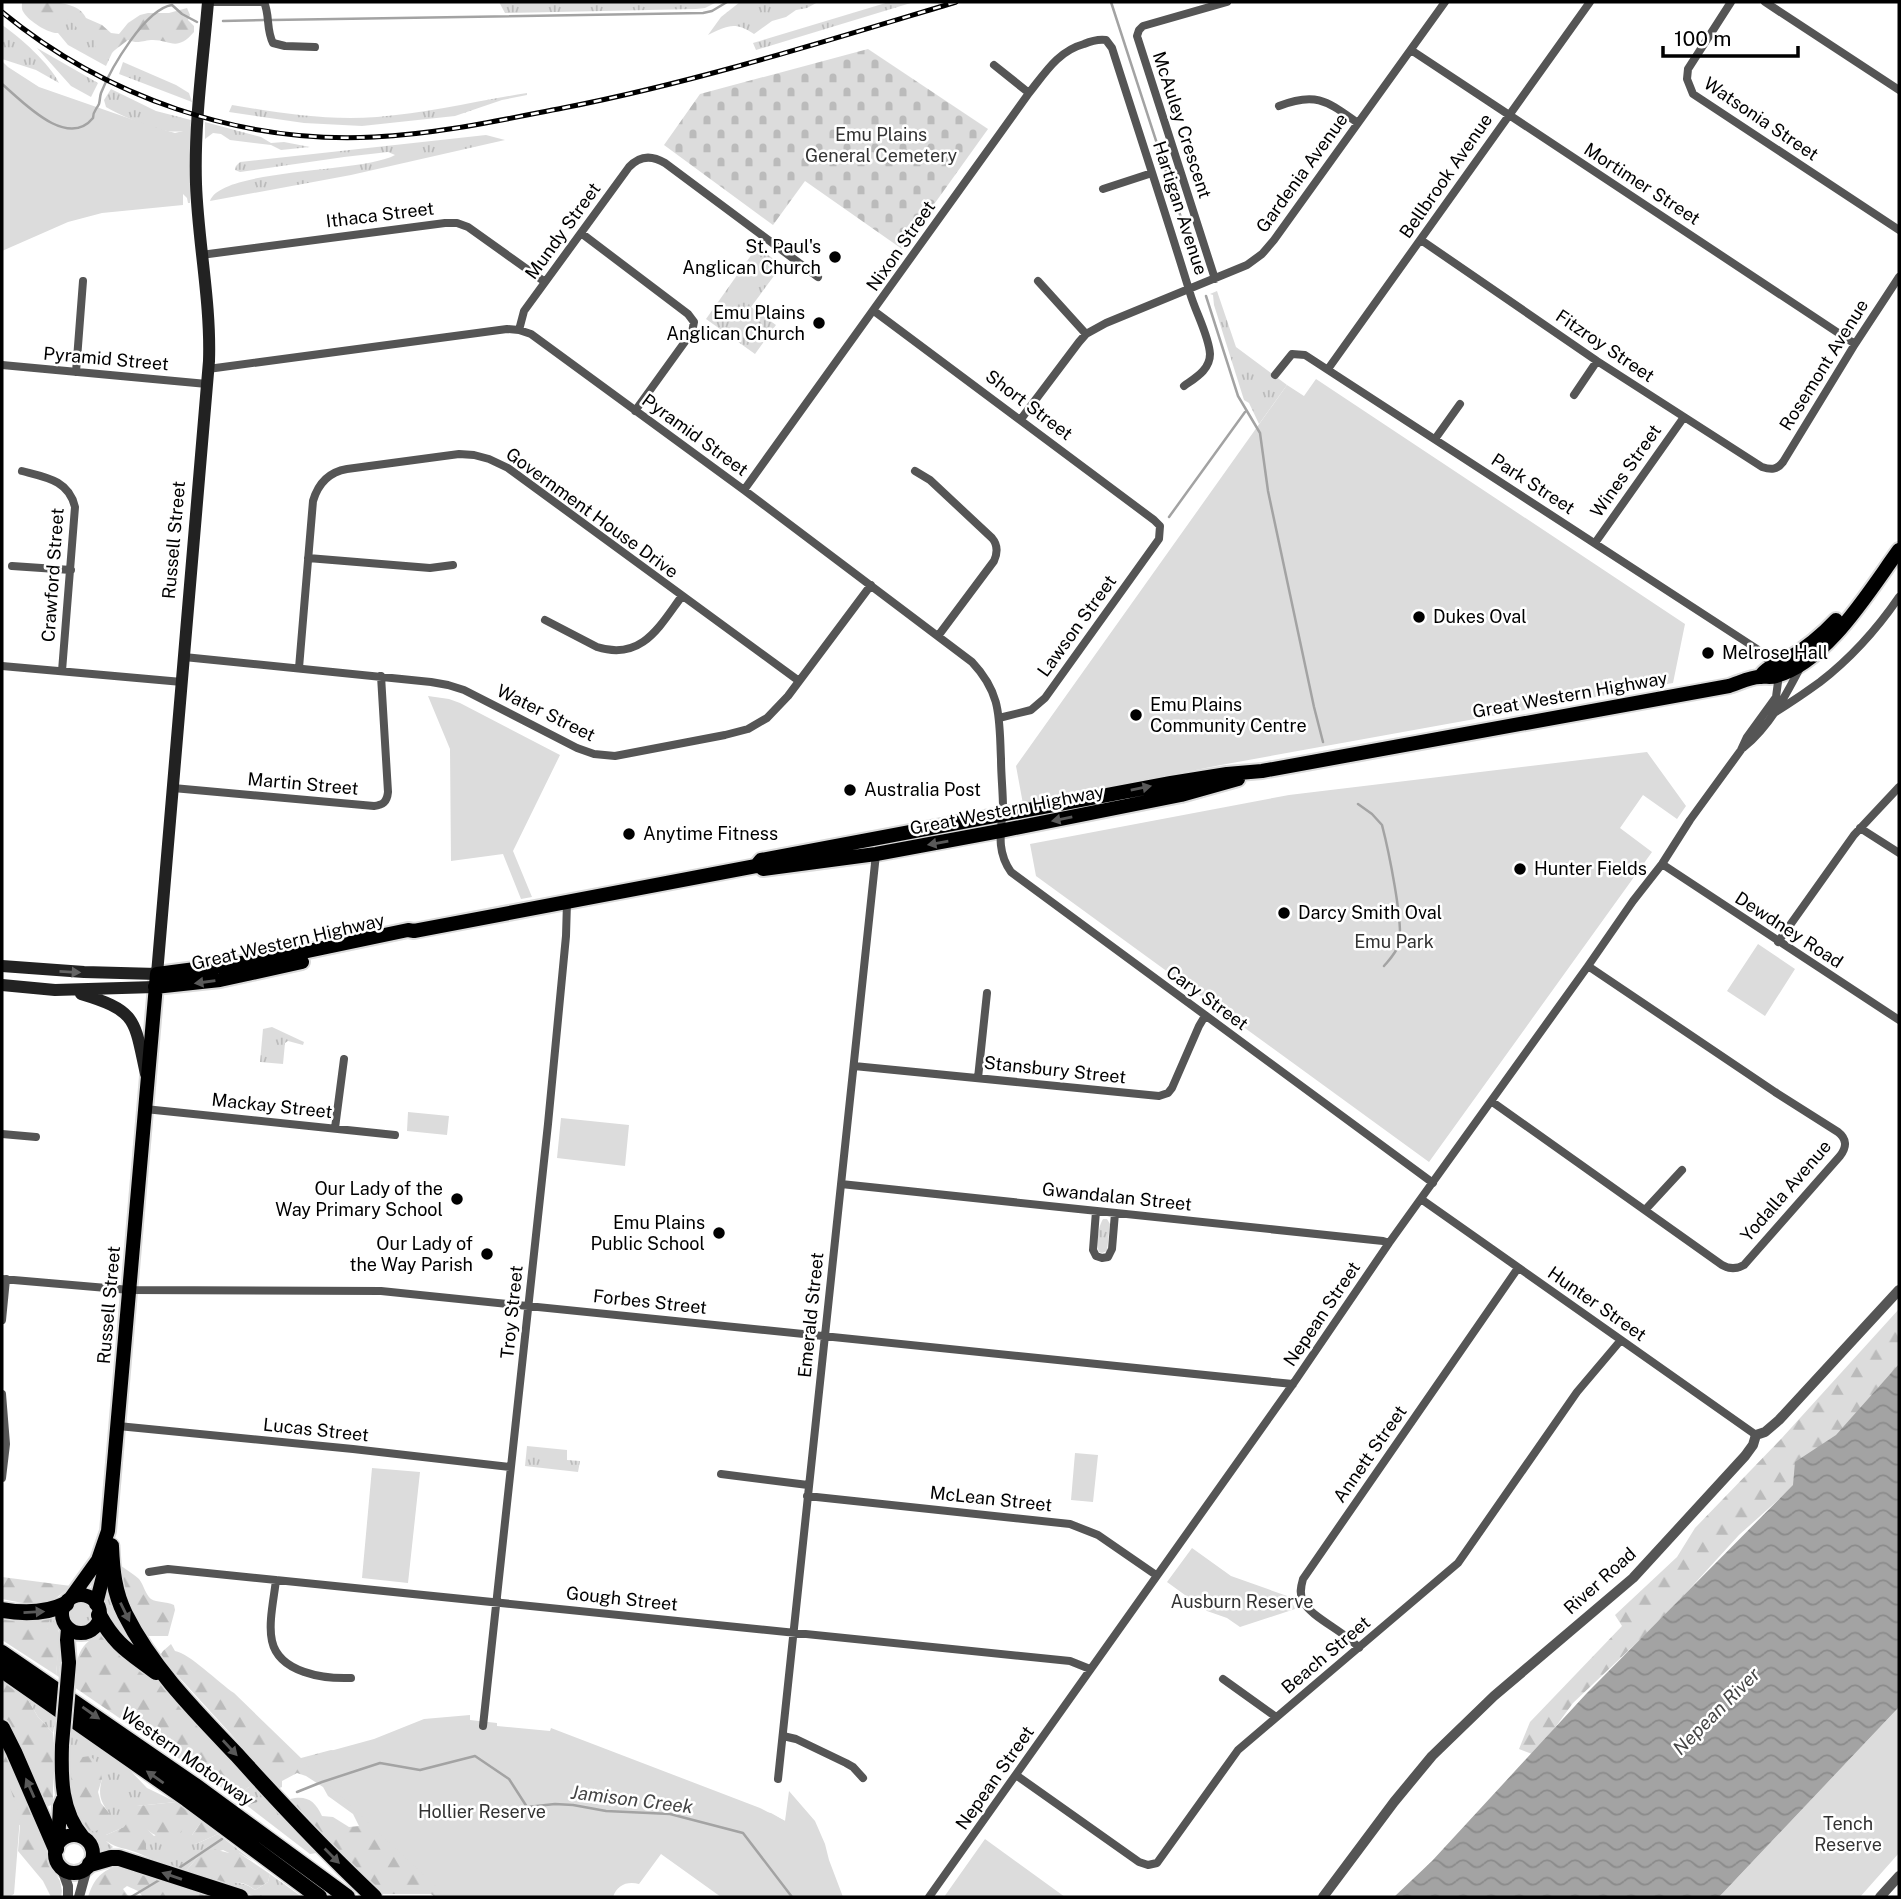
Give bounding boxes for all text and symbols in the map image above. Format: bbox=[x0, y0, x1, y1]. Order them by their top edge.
scale bar bbox=[1663, 14, 1798, 58]
text: 100 m bbox=[1674, 26, 1731, 51]
street label: McAuley Crescent bbox=[1149, 49, 1216, 201]
street label: Watsonia Street bbox=[1700, 72, 1823, 165]
street label: Gardenia Avenue bbox=[1251, 109, 1352, 236]
street label: Bellbrook Avenue bbox=[1395, 109, 1496, 242]
park label: Emu Plains General Cemetery bbox=[805, 124, 957, 166]
street label: Hartigan Avenue bbox=[1149, 138, 1212, 277]
street label: Mortimer Street bbox=[1580, 138, 1704, 229]
street label: Mundy Street bbox=[521, 178, 605, 283]
street label: Ithaca Street bbox=[325, 197, 435, 232]
street label: Nixon Street bbox=[862, 197, 939, 295]
place label: St. Paul's Anglican Church bbox=[682, 236, 821, 278]
marker: St. Paul's Anglican Church bbox=[827, 249, 843, 265]
street label: Rosemont Avenue bbox=[1775, 295, 1872, 434]
place label: Emu Plains Anglican Church bbox=[666, 302, 805, 344]
street label: Fitzroy Street bbox=[1552, 305, 1659, 386]
marker: Emu Plains Anglican Church bbox=[811, 315, 827, 331]
street label: Pyramid Street bbox=[42, 343, 170, 374]
street label: Short Street bbox=[982, 365, 1077, 444]
street label: Pyramid Street bbox=[638, 389, 752, 480]
street label: Wines Street bbox=[1586, 420, 1665, 521]
street label: Government House Drive bbox=[502, 443, 683, 582]
street label: Park Street bbox=[1488, 449, 1579, 518]
street label: Russell Street bbox=[158, 480, 189, 600]
street label: Crawford Street bbox=[37, 507, 68, 643]
street label: Lawson Street bbox=[1033, 571, 1120, 681]
place label: Dukes Oval bbox=[1433, 606, 1527, 627]
marker: Dukes Oval bbox=[1411, 609, 1427, 625]
place label: Melrose Hall bbox=[1722, 642, 1828, 663]
marker: Melrose Hall bbox=[1700, 645, 1716, 661]
street label: Great Western Highway bbox=[1471, 667, 1669, 722]
street label: Water Street bbox=[494, 680, 599, 745]
place label: Emu Plains Community Centre bbox=[1150, 694, 1307, 736]
marker: Emu Plains Community Centre bbox=[1128, 707, 1144, 723]
street label: Martin Street bbox=[247, 768, 360, 799]
place label: Australia Post bbox=[864, 779, 981, 800]
street label: Great Western Highway bbox=[908, 780, 1106, 839]
marker: Australia Post bbox=[842, 782, 858, 798]
one-way arrow bbox=[1130, 783, 1152, 794]
one-way arrow bbox=[1051, 814, 1073, 825]
place label: Anytime Fitness bbox=[643, 823, 778, 844]
marker: Anytime Fitness bbox=[621, 826, 637, 842]
one-way arrow bbox=[927, 837, 949, 848]
place label: Hunter Fields bbox=[1534, 858, 1647, 879]
marker: Hunter Fields bbox=[1512, 861, 1528, 877]
street label: Dewdney Road bbox=[1731, 887, 1847, 972]
place label: Darcy Smith Oval bbox=[1298, 902, 1442, 923]
marker: Darcy Smith Oval bbox=[1276, 905, 1292, 921]
street label: Great Western Highway bbox=[189, 909, 387, 974]
park label: Emu Park bbox=[1354, 931, 1434, 952]
street label: Cary Street bbox=[1162, 961, 1252, 1034]
one-way arrow bbox=[59, 966, 81, 977]
one-way arrow bbox=[193, 977, 215, 988]
street label: Stansbury Street bbox=[983, 1052, 1127, 1087]
street label: Mackay Street bbox=[211, 1089, 334, 1122]
street label: Yodalla Avenue bbox=[1736, 1136, 1835, 1246]
place label: Our Lady of the Way Primary School bbox=[275, 1178, 443, 1220]
street label: Gwandalan Street bbox=[1041, 1178, 1193, 1215]
marker: Our Lady of the Way Primary School bbox=[449, 1191, 465, 1207]
place label: Emu Plains Public School bbox=[591, 1212, 705, 1254]
marker: Emu Plains Public School bbox=[711, 1225, 727, 1241]
place label: Our Lady of the Way Parish bbox=[349, 1233, 473, 1275]
street label: Russell Street bbox=[93, 1245, 124, 1365]
marker: Our Lady of the Way Parish bbox=[479, 1246, 495, 1262]
street label: Emerald Street bbox=[793, 1251, 828, 1379]
street label: Nepean Street bbox=[1279, 1257, 1364, 1370]
street label: Hunter Street bbox=[1544, 1262, 1651, 1345]
street label: Troy Street bbox=[496, 1264, 527, 1360]
street label: Forbes Street bbox=[592, 1285, 708, 1318]
street label: Annett Street bbox=[1328, 1401, 1411, 1506]
street label: Lucas Street bbox=[262, 1413, 370, 1446]
street label: McLean Street bbox=[929, 1482, 1053, 1515]
street label: River Road bbox=[1559, 1543, 1640, 1618]
street label: Gough Street bbox=[565, 1582, 679, 1615]
park label: Ausburn Reserve bbox=[1171, 1591, 1313, 1612]
one-way arrow bbox=[119, 1602, 130, 1622]
one-way arrow bbox=[24, 1606, 46, 1617]
street label: Beach Street bbox=[1277, 1611, 1374, 1698]
water label: Nepean River bbox=[1668, 1662, 1765, 1759]
street label: Western Motorway bbox=[117, 1703, 258, 1810]
one-way arrow bbox=[82, 1706, 100, 1720]
street label: Nepean Street bbox=[951, 1722, 1038, 1834]
one-way arrow bbox=[222, 1739, 238, 1757]
one-way arrow bbox=[146, 1770, 164, 1784]
one-way arrow bbox=[24, 1778, 35, 1799]
water label: Jamison Creek bbox=[570, 1781, 695, 1818]
park label: Hollier Reserve bbox=[418, 1801, 546, 1822]
park label: Tench Reserve bbox=[1814, 1813, 1882, 1855]
one-way arrow bbox=[324, 1847, 340, 1864]
one-way arrow bbox=[162, 1870, 183, 1881]

